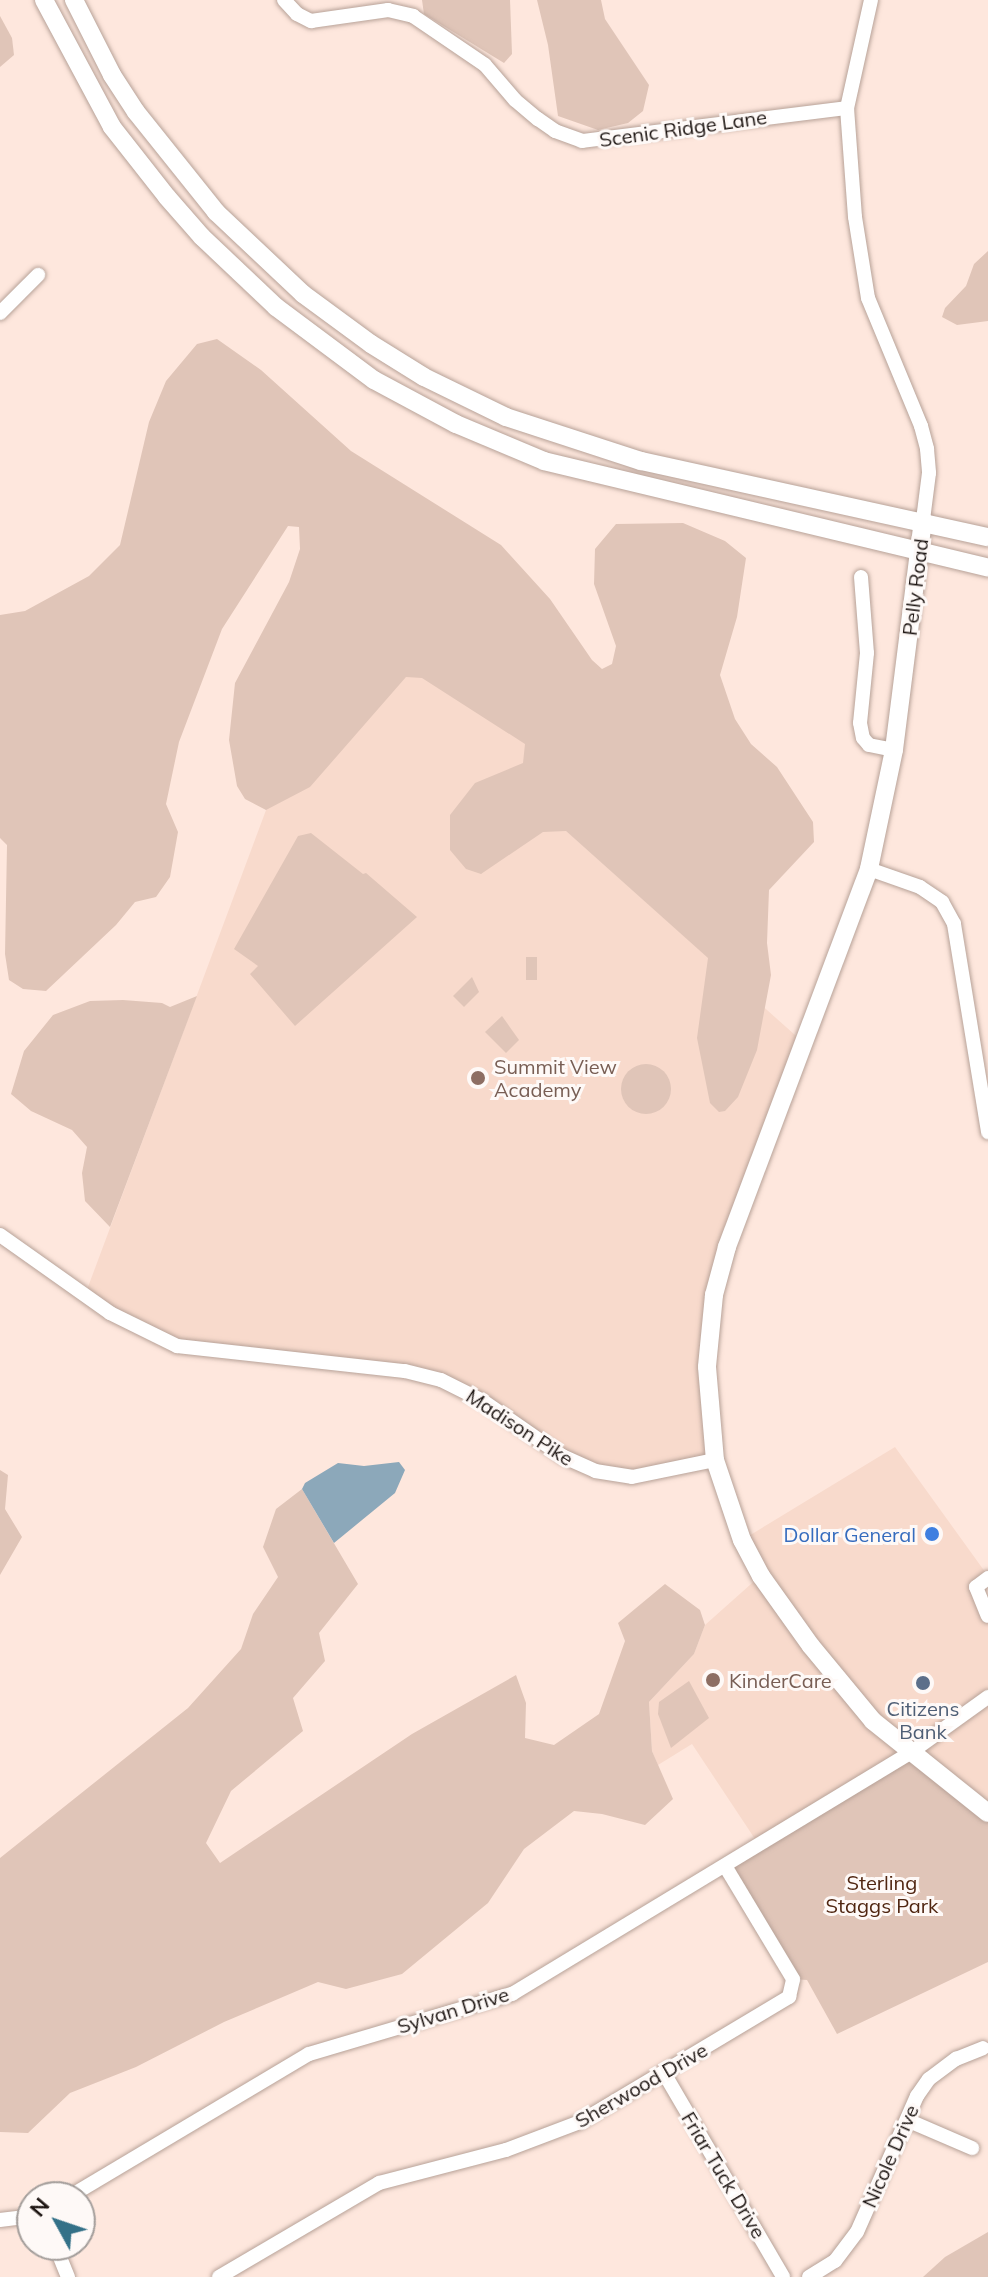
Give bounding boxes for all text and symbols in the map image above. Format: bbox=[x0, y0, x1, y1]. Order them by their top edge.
street label: Scenic Ridge Lane bbox=[598, 104, 768, 152]
street label: Pelly Road bbox=[897, 537, 933, 637]
place label: Summit View Academy bbox=[494, 1054, 617, 1101]
marker: Summit View Academy bbox=[469, 1069, 487, 1087]
street label: Madison Pike bbox=[462, 1383, 578, 1471]
place label: Dollar General bbox=[784, 1522, 916, 1546]
marker: Dollar General bbox=[923, 1525, 941, 1543]
place label: KinderCare bbox=[729, 1668, 832, 1692]
marker: KinderCare bbox=[704, 1671, 722, 1689]
marker: Citizens Bank bbox=[914, 1674, 932, 1692]
place label: Citizens Bank bbox=[887, 1696, 959, 1743]
park label: Sterling Staggs Park bbox=[826, 1871, 938, 1918]
street label: Sylvan Drive bbox=[394, 1982, 512, 2038]
street label: Sherwood Drive bbox=[571, 2037, 711, 2133]
street label: Nicole Drive bbox=[857, 2101, 923, 2211]
street label: Friar Tuck Drive bbox=[677, 2107, 771, 2243]
north arrow bbox=[16, 2181, 96, 2261]
text: N bbox=[23, 2191, 55, 2222]

